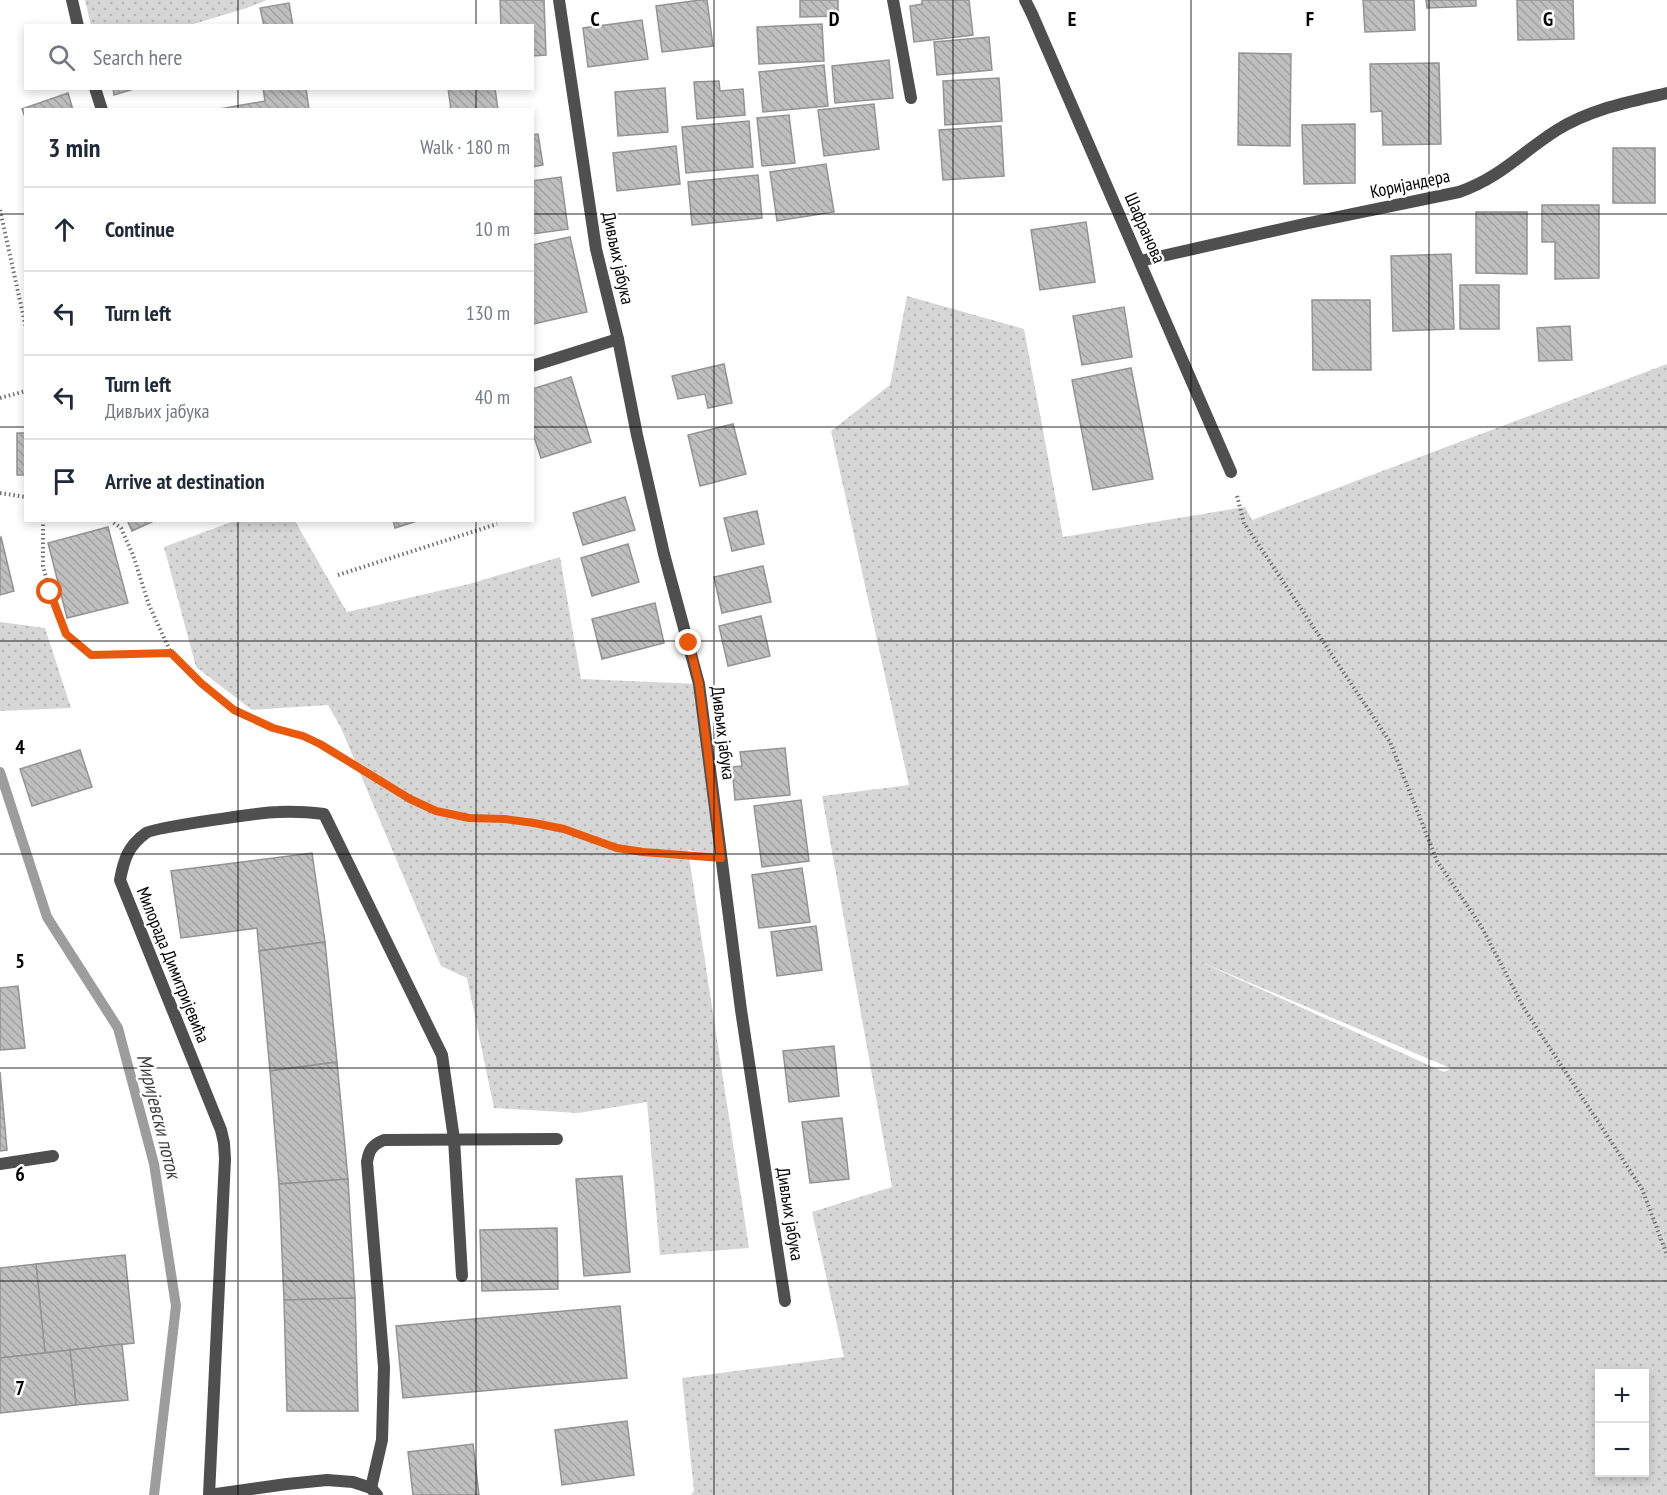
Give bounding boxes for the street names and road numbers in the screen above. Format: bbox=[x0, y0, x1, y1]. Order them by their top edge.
street label: Коријандера bbox=[1368, 164, 1452, 203]
street label: Шафранова bbox=[1120, 189, 1171, 267]
street label: Дивљих јабука bbox=[597, 210, 640, 306]
street label: Дивљих јабука bbox=[706, 685, 741, 781]
street label: Милорада Димитријевића bbox=[132, 883, 215, 1046]
street label: Дивљих јабука bbox=[772, 1166, 809, 1262]

